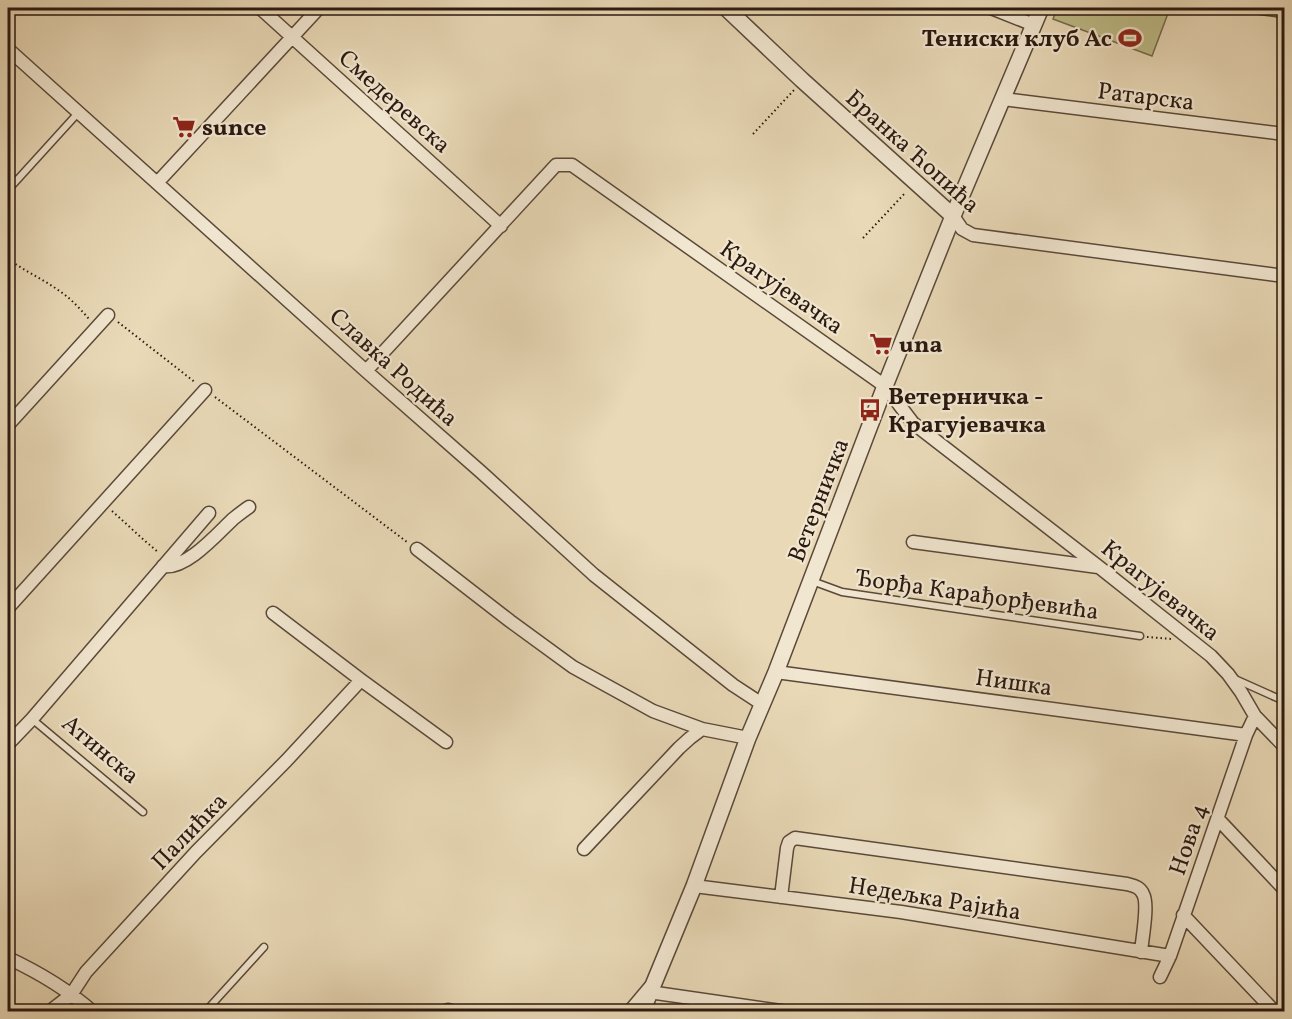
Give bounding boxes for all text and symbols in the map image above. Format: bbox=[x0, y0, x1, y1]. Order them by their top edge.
place label: Тениски клуб Ас bbox=[921, 23, 1112, 57]
sports icon: Тениски клуб Ас bbox=[1117, 25, 1143, 51]
street label: Смедеревска bbox=[330, 43, 458, 162]
street label: Ратарска bbox=[1095, 75, 1196, 121]
street label: Бранка Ћопића bbox=[837, 83, 986, 222]
place label: sunce bbox=[202, 112, 267, 146]
supermarket icon: sunce bbox=[171, 114, 197, 140]
street label: Крагујевачка bbox=[712, 233, 850, 344]
street label: Славка Родића bbox=[321, 301, 465, 436]
place label: una bbox=[899, 329, 943, 363]
supermarket icon: una bbox=[868, 331, 894, 357]
place label: Ветерничка - Крагујевачка bbox=[888, 381, 1046, 443]
bus stop icon: Ветерничка - Крагујевачка bbox=[857, 397, 883, 423]
street label: Ветерничка bbox=[781, 434, 859, 568]
street label: Крагујевачка bbox=[1093, 533, 1227, 650]
street label: Ђорђа Карађорђевића bbox=[853, 562, 1101, 630]
street label: Нишка bbox=[973, 662, 1054, 706]
street label: Атинска bbox=[53, 708, 146, 793]
street label: Палићка bbox=[145, 786, 236, 879]
street label: Нова 4 bbox=[1162, 799, 1218, 880]
street label: Недељка Рајића bbox=[846, 870, 1024, 930]

